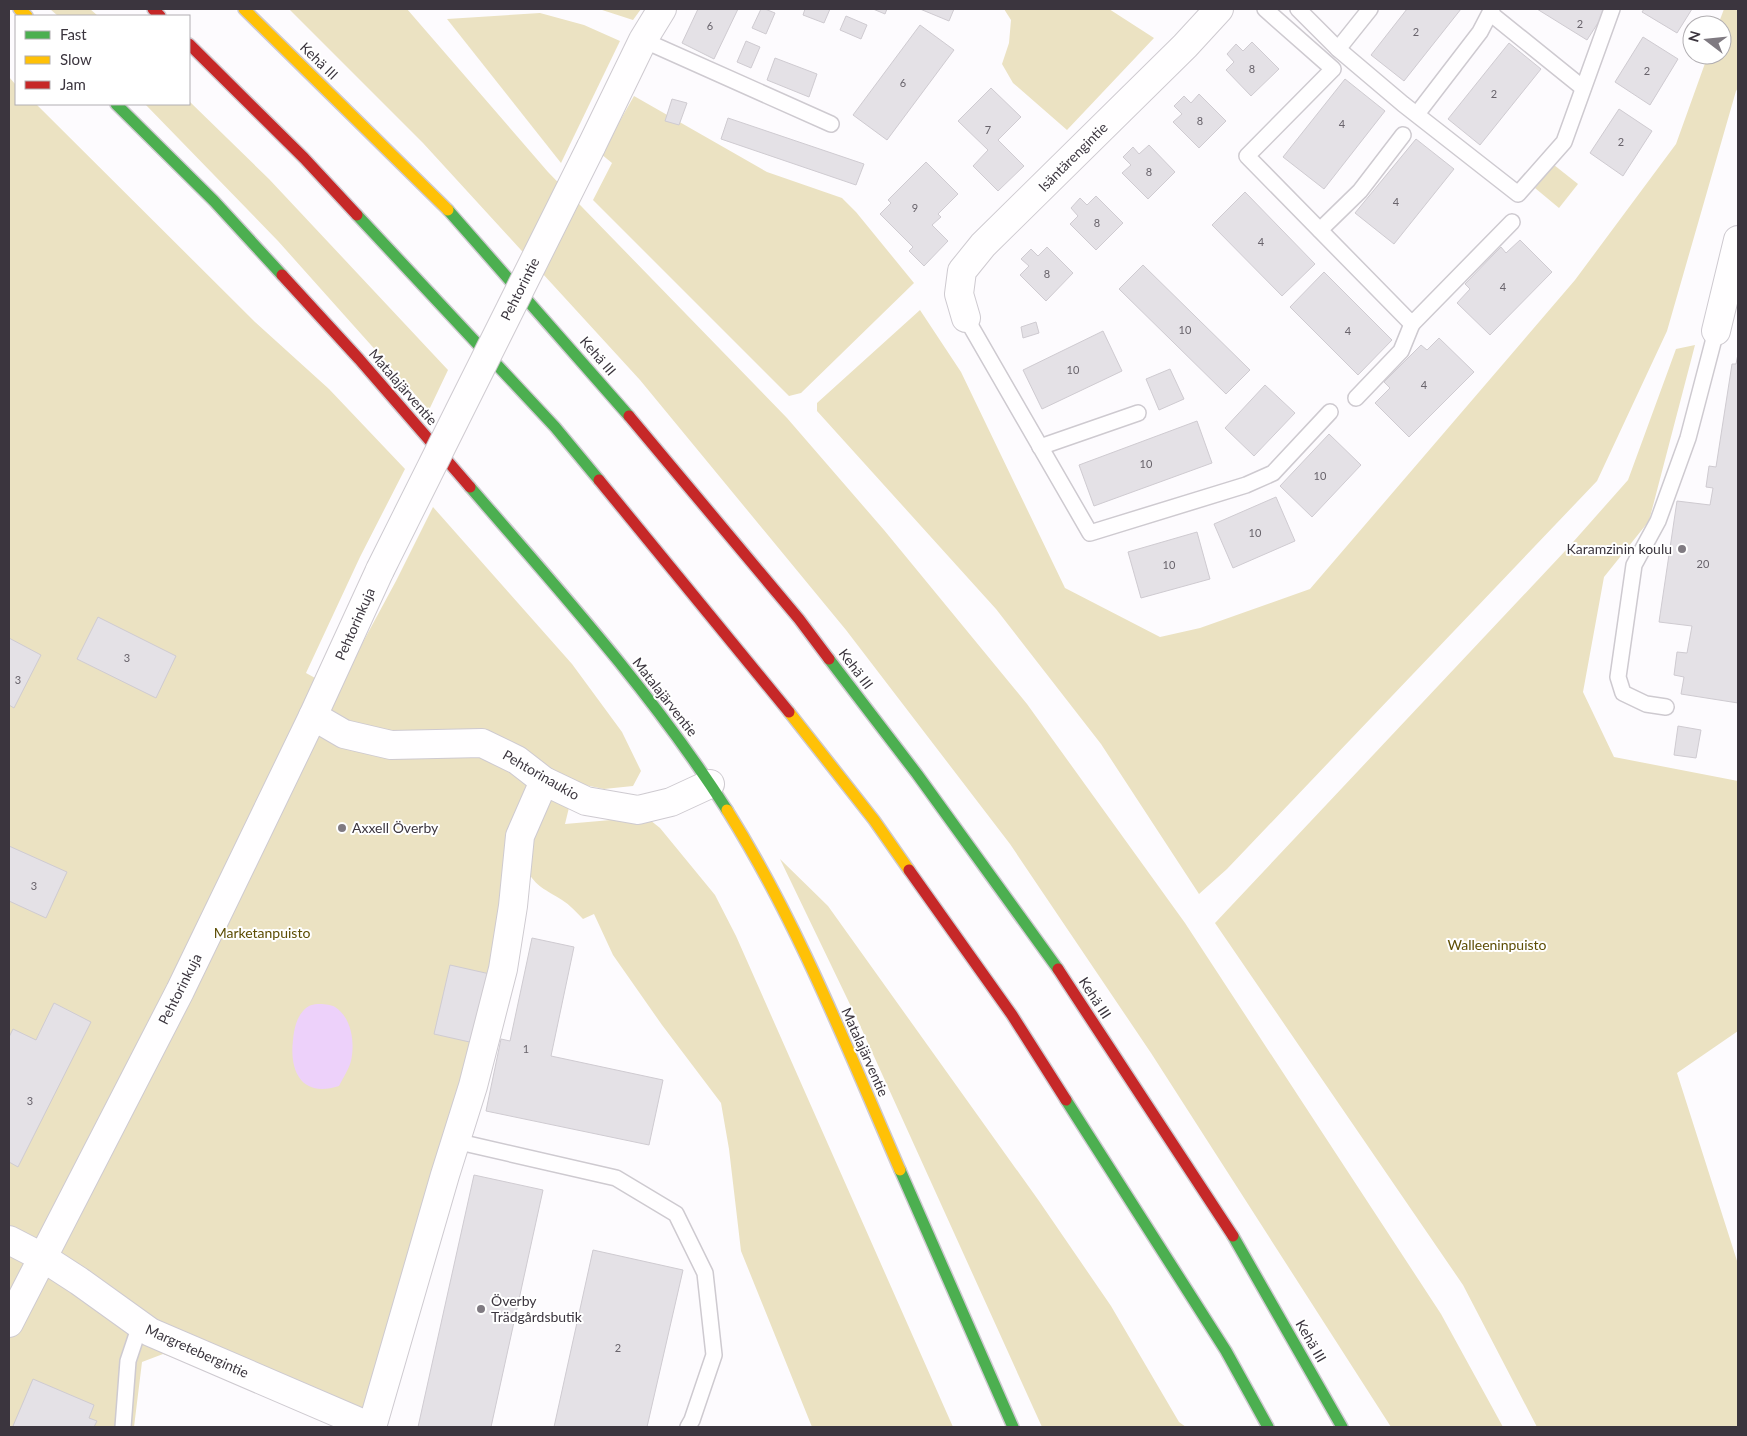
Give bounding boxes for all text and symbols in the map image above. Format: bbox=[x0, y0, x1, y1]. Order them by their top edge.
legend bbox=[15, 15, 190, 105]
north arrow bbox=[1682, 15, 1732, 65]
house number: 2 bbox=[1577, 17, 1583, 30]
house number: 6 bbox=[707, 19, 713, 32]
text: Fast bbox=[60, 25, 87, 43]
house number: 2 bbox=[1413, 25, 1419, 38]
text: N bbox=[1684, 29, 1704, 44]
street label: Kehä III bbox=[297, 38, 342, 83]
text: Slow bbox=[60, 50, 92, 68]
house number: 8 bbox=[1249, 62, 1255, 75]
house number: 2 bbox=[1644, 64, 1650, 77]
text: Jam bbox=[60, 75, 86, 93]
house number: 6 bbox=[900, 76, 906, 89]
house number: 2 bbox=[1491, 87, 1497, 100]
house number: 8 bbox=[1197, 114, 1203, 127]
house number: 4 bbox=[1339, 117, 1346, 130]
street label: Isäntärengintie bbox=[1035, 119, 1111, 195]
house number: 7 bbox=[985, 123, 991, 136]
house number: 2 bbox=[1618, 135, 1624, 148]
house number: 8 bbox=[1146, 165, 1152, 178]
house number: 4 bbox=[1393, 195, 1400, 208]
house number: 9 bbox=[912, 201, 918, 214]
house number: 8 bbox=[1094, 216, 1100, 229]
house number: 4 bbox=[1258, 235, 1265, 248]
street label: Pehtorintie bbox=[496, 255, 543, 323]
house number: 8 bbox=[1044, 267, 1050, 280]
house number: 4 bbox=[1500, 280, 1507, 293]
house number: 10 bbox=[1179, 323, 1192, 336]
house number: 4 bbox=[1345, 324, 1352, 337]
street label: Kehä III bbox=[577, 333, 620, 379]
street label: Matalajärventie bbox=[366, 345, 441, 428]
house number: 10 bbox=[1067, 363, 1080, 376]
house number: 4 bbox=[1421, 378, 1428, 391]
house number: 10 bbox=[1140, 457, 1153, 470]
house number: 10 bbox=[1314, 469, 1327, 482]
house number: 10 bbox=[1249, 526, 1262, 539]
place label: Karamzinin koulu bbox=[1567, 540, 1672, 557]
marker: Karamzinin koulu bbox=[1676, 543, 1688, 555]
house number: 20 bbox=[1697, 557, 1710, 570]
house number: 10 bbox=[1163, 558, 1176, 571]
street label: Pehtorinkuja bbox=[331, 585, 378, 663]
street label: Kehä III bbox=[836, 645, 877, 692]
house number: 3 bbox=[124, 651, 130, 664]
street label: Matalajärventie bbox=[629, 654, 701, 740]
house number: 3 bbox=[15, 673, 21, 686]
street label: Pehtorinaukio bbox=[500, 746, 583, 803]
place label: Axxell Överby bbox=[352, 819, 439, 836]
marker: Axxell Överby bbox=[336, 822, 348, 834]
house number: 3 bbox=[31, 879, 37, 892]
park label: Marketanpuisto bbox=[214, 924, 310, 941]
park label: Walleeninpuisto bbox=[1447, 936, 1547, 953]
street label: Pehtorinkuja bbox=[154, 950, 205, 1027]
street label: Kehä III bbox=[1076, 974, 1115, 1022]
street label: Matalajärventie bbox=[838, 1005, 893, 1099]
house number: 1 bbox=[523, 1042, 529, 1055]
house number: 3 bbox=[27, 1094, 33, 1107]
place label: Överby Trädgårdsbutik bbox=[491, 1292, 583, 1325]
marker: Överby Trädgårdsbutik bbox=[475, 1303, 487, 1315]
street label: Kehä III bbox=[1293, 1316, 1330, 1365]
street label: Margretebergintie bbox=[143, 1320, 251, 1381]
house number: 2 bbox=[615, 1341, 621, 1354]

